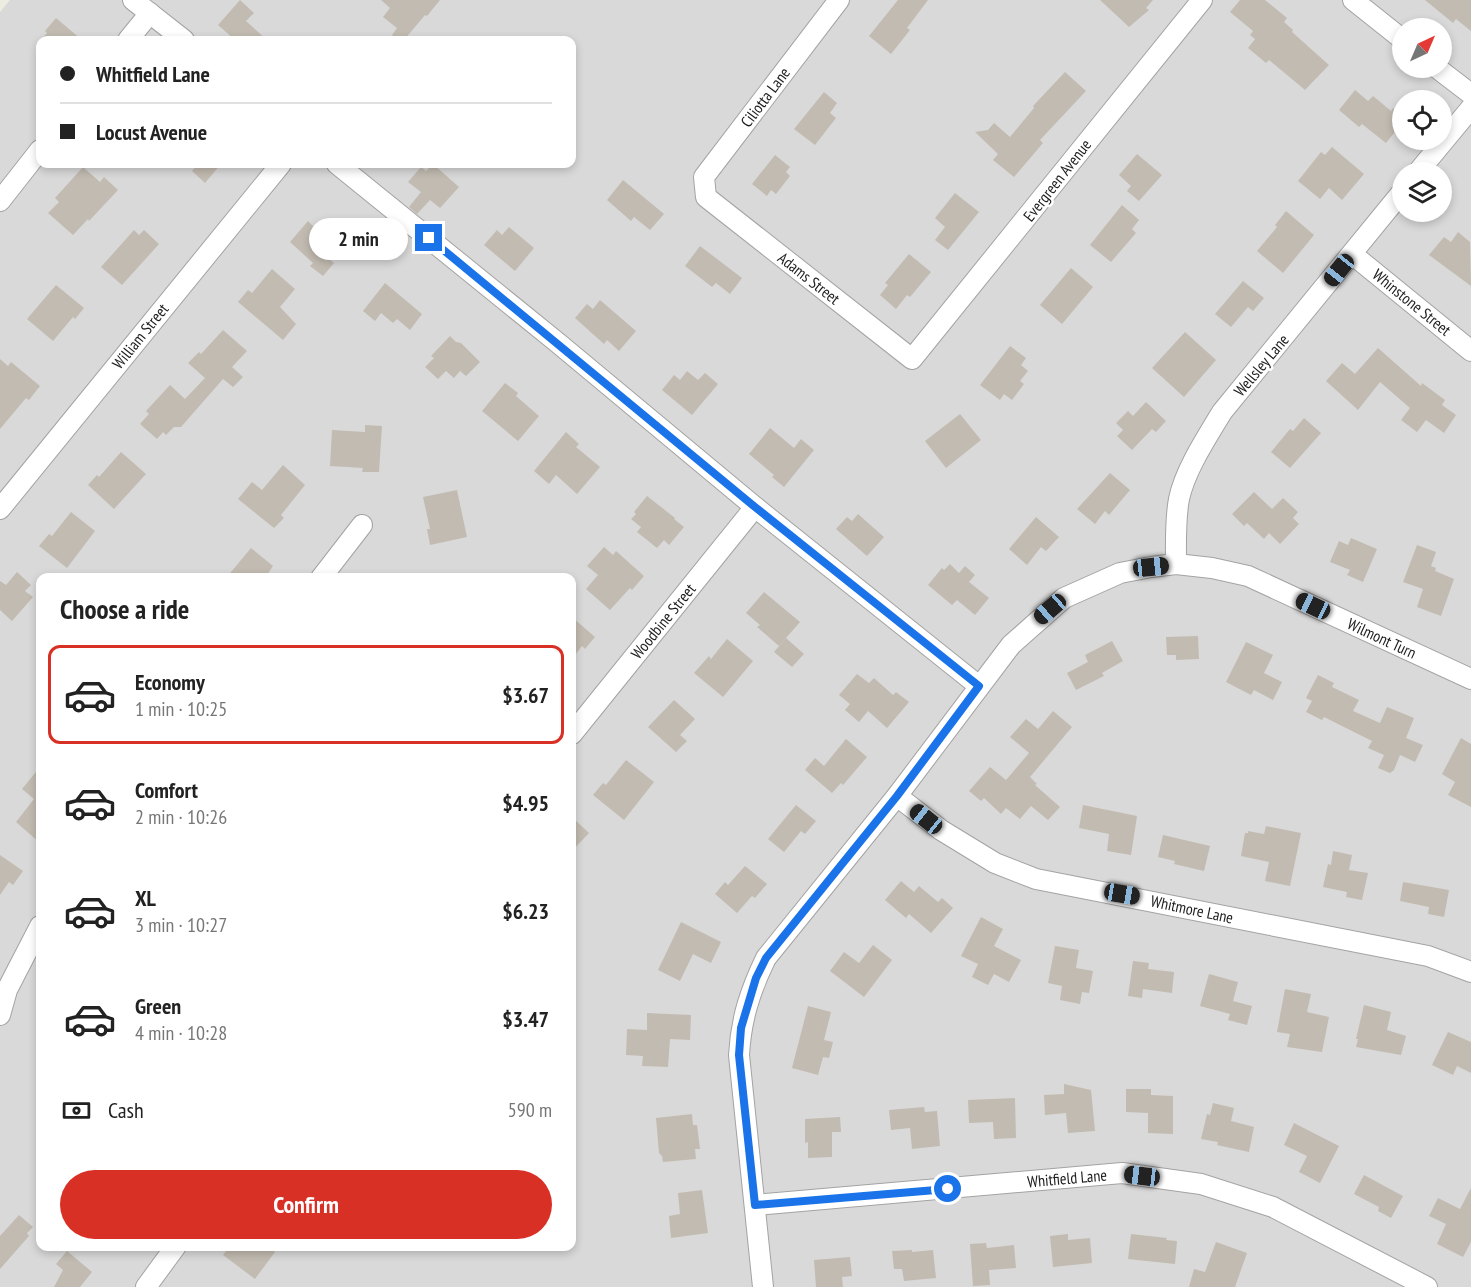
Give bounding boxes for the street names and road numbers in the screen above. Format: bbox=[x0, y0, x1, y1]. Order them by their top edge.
street label: Ciliotta Lane bbox=[736, 63, 794, 131]
street label: Evergreen Avenue bbox=[1019, 135, 1095, 225]
street label: Adams Street bbox=[774, 248, 844, 309]
street label: Whinstone Street bbox=[1369, 264, 1456, 340]
street label: William Street bbox=[108, 299, 173, 373]
street label: Wellsley Lane bbox=[1229, 330, 1293, 400]
street label: Woodbine Street bbox=[626, 579, 700, 663]
street label: Wilmont Turn bbox=[1344, 613, 1420, 663]
street label: Whitmore Lane bbox=[1149, 891, 1235, 927]
street label: Whitfield Lane bbox=[1026, 1165, 1108, 1191]

